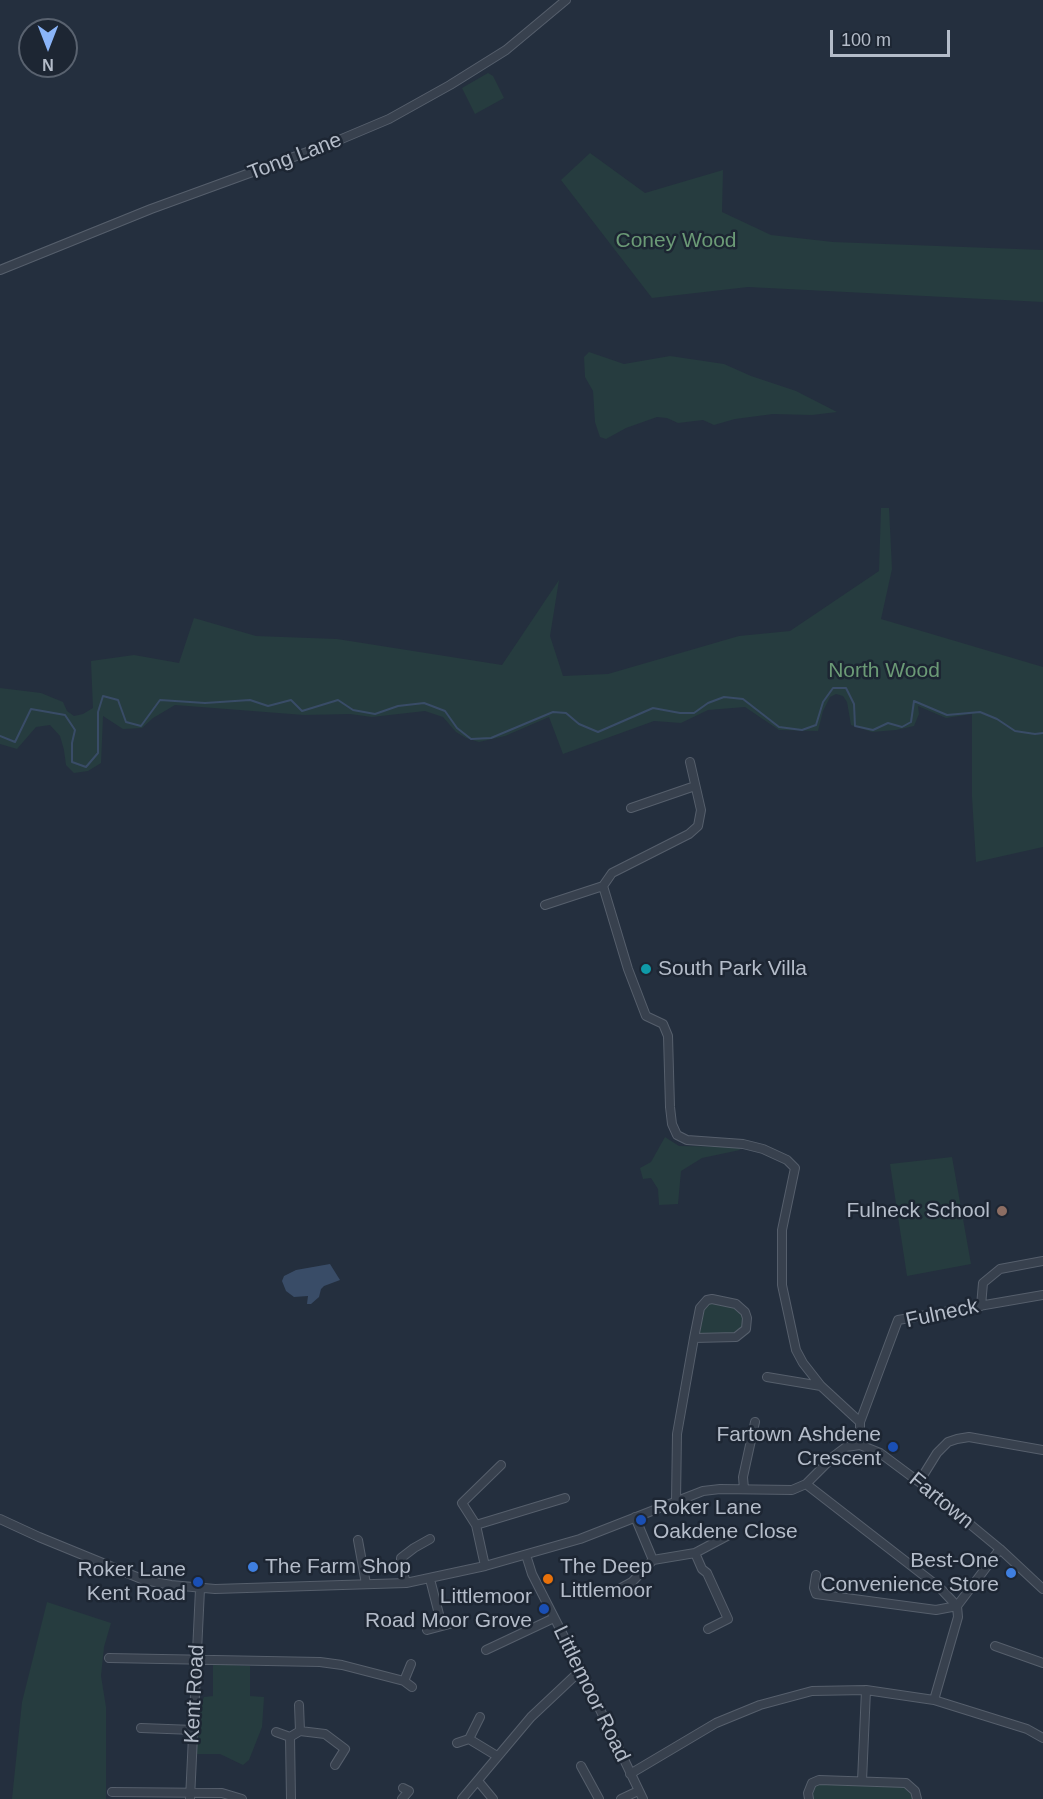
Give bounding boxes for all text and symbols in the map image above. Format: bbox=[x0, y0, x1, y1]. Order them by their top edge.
north arrow bbox=[18, 18, 78, 78]
scale bar bbox=[833, 18, 953, 56]
text: 100 m bbox=[841, 30, 891, 50]
text: N bbox=[42, 56, 54, 73]
street label: Tong Lane bbox=[245, 128, 345, 186]
park label: Coney Wood bbox=[615, 228, 737, 254]
park label: North Wood bbox=[828, 658, 940, 684]
place label: South Park Villa bbox=[658, 956, 807, 982]
marker: South Park Villa bbox=[639, 962, 653, 976]
place label: Fulneck School bbox=[846, 1198, 990, 1224]
marker: Fulneck School bbox=[995, 1204, 1009, 1218]
street label: Fulneck bbox=[903, 1294, 981, 1334]
place label: Fartown Ashdene Crescent bbox=[716, 1422, 881, 1472]
marker: Fartown Ashdene Crescent bbox=[886, 1440, 900, 1454]
street label: Fartown bbox=[904, 1467, 978, 1535]
place label: Roker Lane Oakdene Close bbox=[653, 1495, 798, 1545]
marker: Roker Lane Oakdene Close bbox=[634, 1513, 648, 1527]
place label: Best-One Convenience Store bbox=[820, 1548, 999, 1598]
place label: The Farm Shop bbox=[265, 1554, 411, 1580]
place label: The Deep Littlemoor bbox=[560, 1554, 652, 1604]
place label: Roker Lane Kent Road bbox=[77, 1557, 186, 1607]
marker: The Farm Shop bbox=[246, 1560, 260, 1574]
marker: Best-One Convenience Store bbox=[1004, 1566, 1018, 1580]
marker: The Deep Littlemoor bbox=[541, 1572, 555, 1586]
marker: Roker Lane Kent Road bbox=[191, 1575, 205, 1589]
place label: Littlemoor Road Moor Grove bbox=[365, 1584, 532, 1634]
marker: Littlemoor Road Moor Grove bbox=[537, 1602, 551, 1616]
street label: Littlemoor Road bbox=[547, 1622, 635, 1766]
street label: Kent Road bbox=[180, 1644, 210, 1744]

